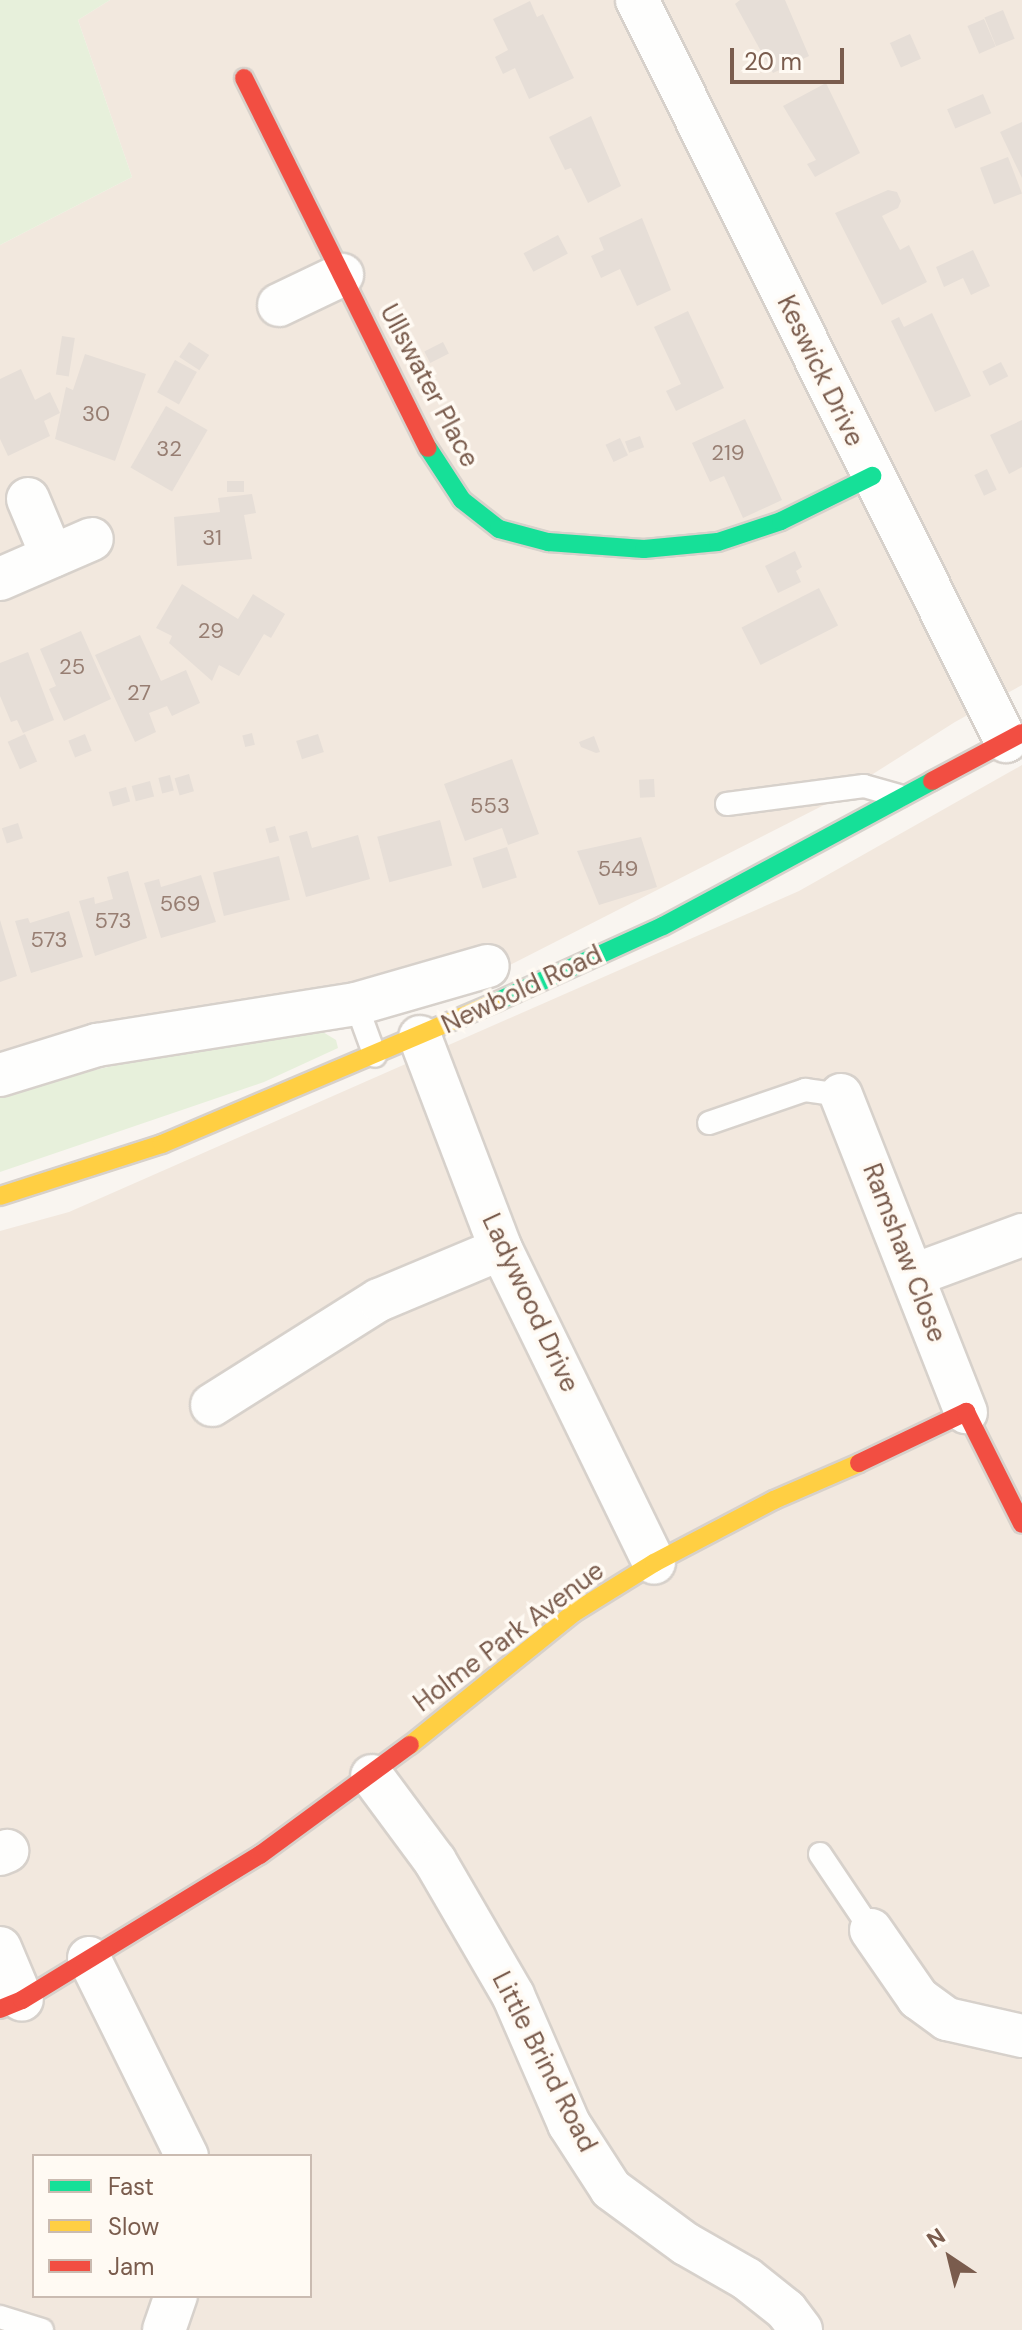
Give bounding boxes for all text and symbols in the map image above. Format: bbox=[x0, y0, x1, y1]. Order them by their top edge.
scale bar bbox=[734, 32, 848, 82]
text: 20 m bbox=[744, 46, 802, 77]
street label: Keswick Drive bbox=[770, 290, 870, 452]
street label: Ullswater Place bbox=[373, 299, 485, 473]
house number: 30 bbox=[82, 401, 110, 427]
house number: 32 bbox=[156, 436, 182, 462]
house number: 219 bbox=[711, 440, 745, 466]
house number: 31 bbox=[202, 525, 222, 551]
house number: 29 bbox=[198, 618, 224, 644]
house number: 25 bbox=[59, 654, 85, 680]
house number: 27 bbox=[127, 680, 151, 706]
house number: 553 bbox=[470, 793, 510, 819]
house number: 549 bbox=[598, 856, 638, 882]
house number: 569 bbox=[160, 891, 200, 917]
house number: 573 bbox=[94, 908, 132, 934]
house number: 573 bbox=[30, 927, 68, 953]
street label: Newbold Road bbox=[437, 939, 607, 1041]
street label: Ramshaw Close bbox=[856, 1159, 952, 1347]
street label: Ladywood Drive bbox=[475, 1209, 585, 1397]
street label: Holme Park Avenue bbox=[408, 1555, 610, 1719]
street label: Little Brind Road bbox=[485, 1967, 603, 2157]
legend bbox=[32, 2154, 312, 2298]
text: Fast bbox=[108, 2171, 154, 2202]
text: Slow bbox=[108, 2211, 159, 2242]
north arrow bbox=[910, 2218, 990, 2298]
text: N bbox=[921, 2221, 951, 2254]
text: Jam bbox=[108, 2251, 154, 2282]

